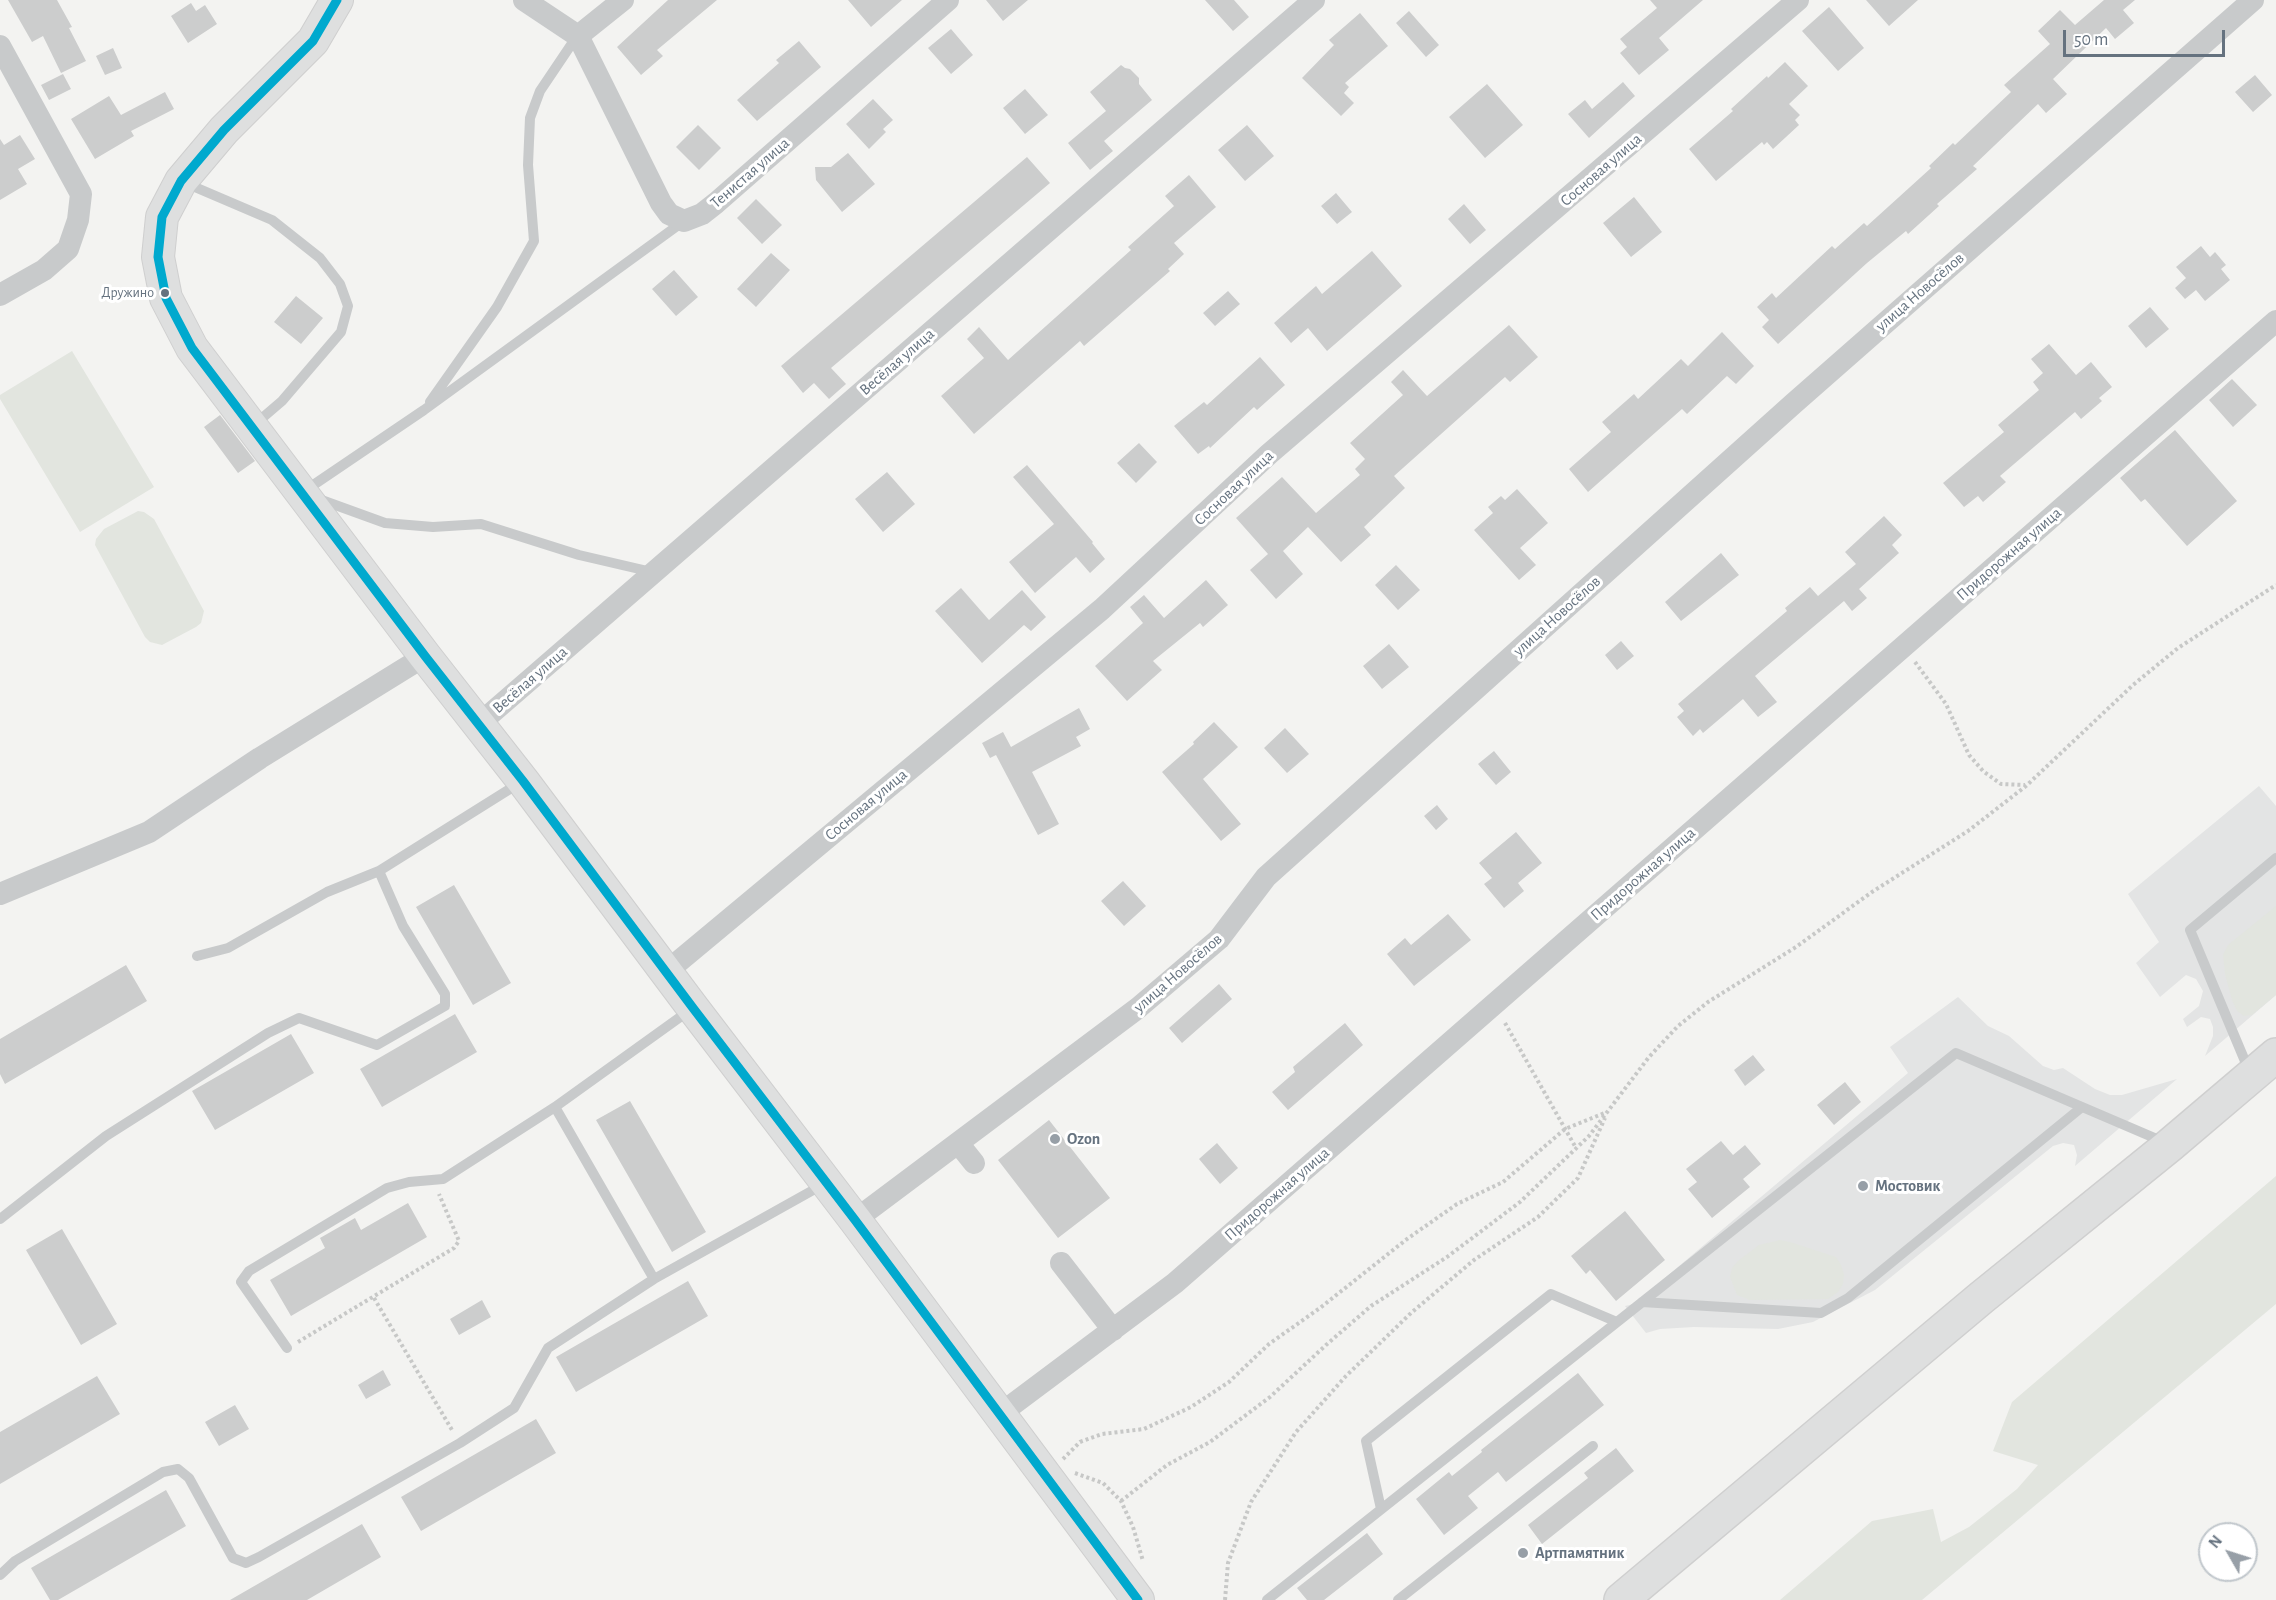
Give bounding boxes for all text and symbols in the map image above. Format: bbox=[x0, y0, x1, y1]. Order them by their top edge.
scale bar bbox=[2066, 18, 2228, 56]
text: 50 m bbox=[2074, 31, 2108, 49]
street label: Сосновая улица bbox=[1556, 129, 1646, 211]
street label: Тенистая улица bbox=[707, 134, 793, 212]
street label: улица Новосёлов bbox=[1872, 248, 1968, 336]
place label: Дружино bbox=[101, 285, 154, 301]
marker: Дружино bbox=[159, 287, 171, 299]
street label: Весёлая улица bbox=[856, 324, 938, 400]
street label: Сосновая улица bbox=[1190, 446, 1278, 530]
street label: Придорожная улица bbox=[1953, 503, 2065, 605]
street label: улица Новосёлов bbox=[1509, 572, 1605, 660]
street label: Весёлая улица bbox=[489, 642, 571, 718]
street label: Сосновая улица bbox=[821, 765, 911, 845]
street label: Придорожная улица bbox=[1587, 823, 1699, 925]
street label: улица Новосёлов bbox=[1130, 929, 1226, 1017]
place label: Ozon bbox=[1067, 1129, 1100, 1149]
marker: Ozon bbox=[1048, 1132, 1062, 1146]
street label: Придорожная улица bbox=[1221, 1143, 1333, 1245]
place label: Мостовик bbox=[1875, 1176, 1940, 1196]
marker: Мостовик bbox=[1856, 1179, 1870, 1193]
north arrow bbox=[2198, 1522, 2258, 1582]
text: N bbox=[2206, 1533, 2225, 1551]
place label: Артпамятник bbox=[1535, 1543, 1624, 1563]
marker: Артпамятник bbox=[1516, 1546, 1530, 1560]

